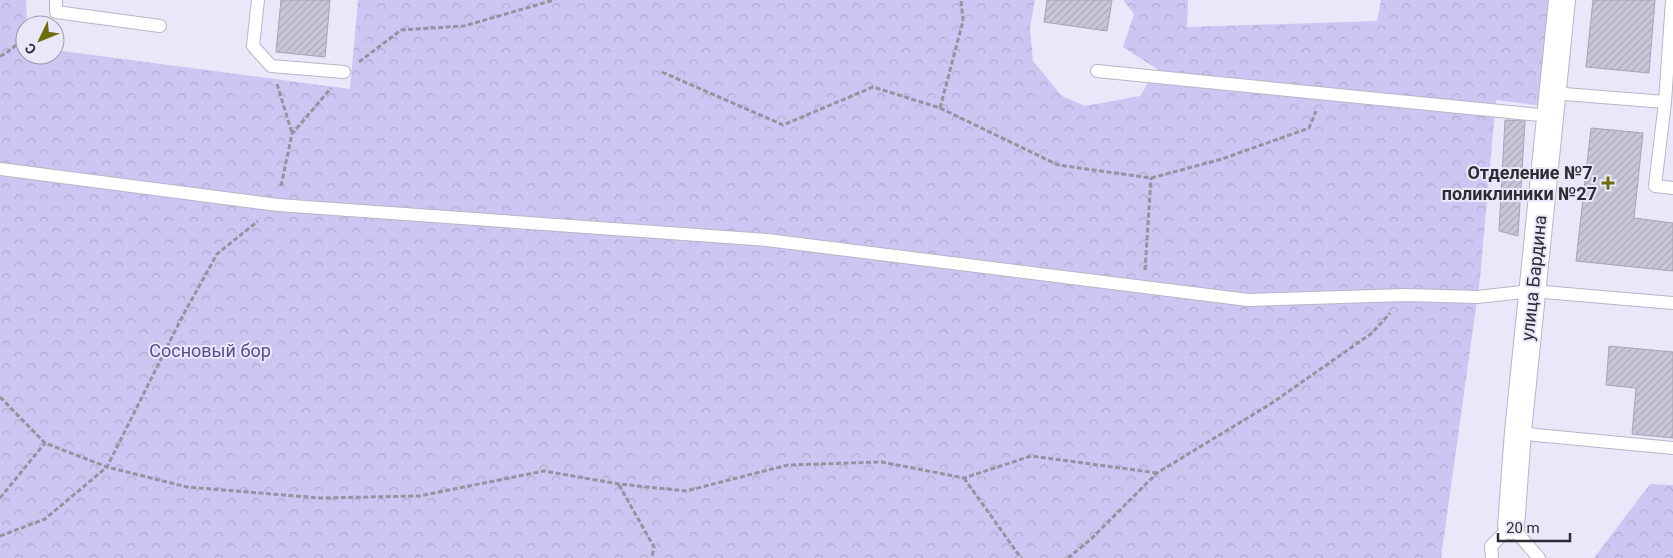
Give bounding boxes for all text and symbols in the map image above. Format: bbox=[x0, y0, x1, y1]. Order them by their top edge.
north arrow bbox=[15, 15, 65, 65]
text: С bbox=[22, 40, 39, 58]
place label: Отделение №7, поликлиники №27 bbox=[1442, 162, 1597, 204]
marker: Отделение №7, поликлиники №27 bbox=[1601, 176, 1615, 190]
street label: улица Бардина bbox=[1516, 214, 1551, 342]
park label: Сосновый бор bbox=[149, 340, 271, 361]
scale bar bbox=[1498, 510, 1570, 542]
text: 20 m bbox=[1506, 519, 1540, 537]

